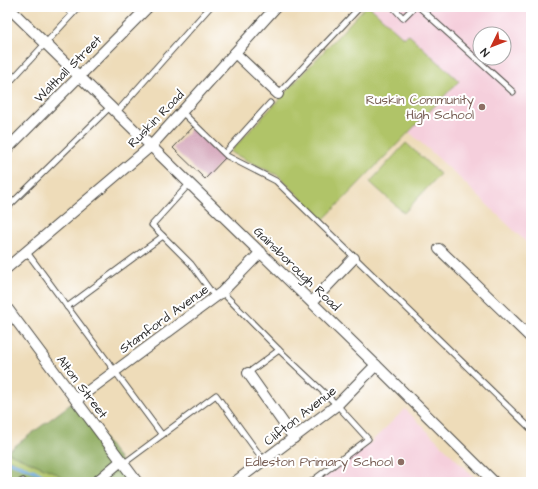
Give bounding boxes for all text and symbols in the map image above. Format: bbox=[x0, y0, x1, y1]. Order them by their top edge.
north arrow bbox=[472, 26, 512, 66]
street label: Walthall Street bbox=[30, 31, 106, 107]
text: N bbox=[477, 45, 493, 60]
street label: Ruskin Road bbox=[124, 86, 188, 152]
place label: Ruskin Community High School bbox=[366, 91, 474, 125]
marker: Ruskin Community High School bbox=[477, 102, 487, 112]
street label: Gainsborough Road bbox=[249, 223, 345, 316]
street label: Stamford Avenue bbox=[116, 280, 212, 358]
street label: Alton Street bbox=[52, 352, 112, 423]
street label: Clifton Avenue bbox=[260, 382, 340, 450]
place label: Edleston Primary School bbox=[245, 453, 393, 472]
marker: Edleston Primary School bbox=[396, 457, 406, 467]

